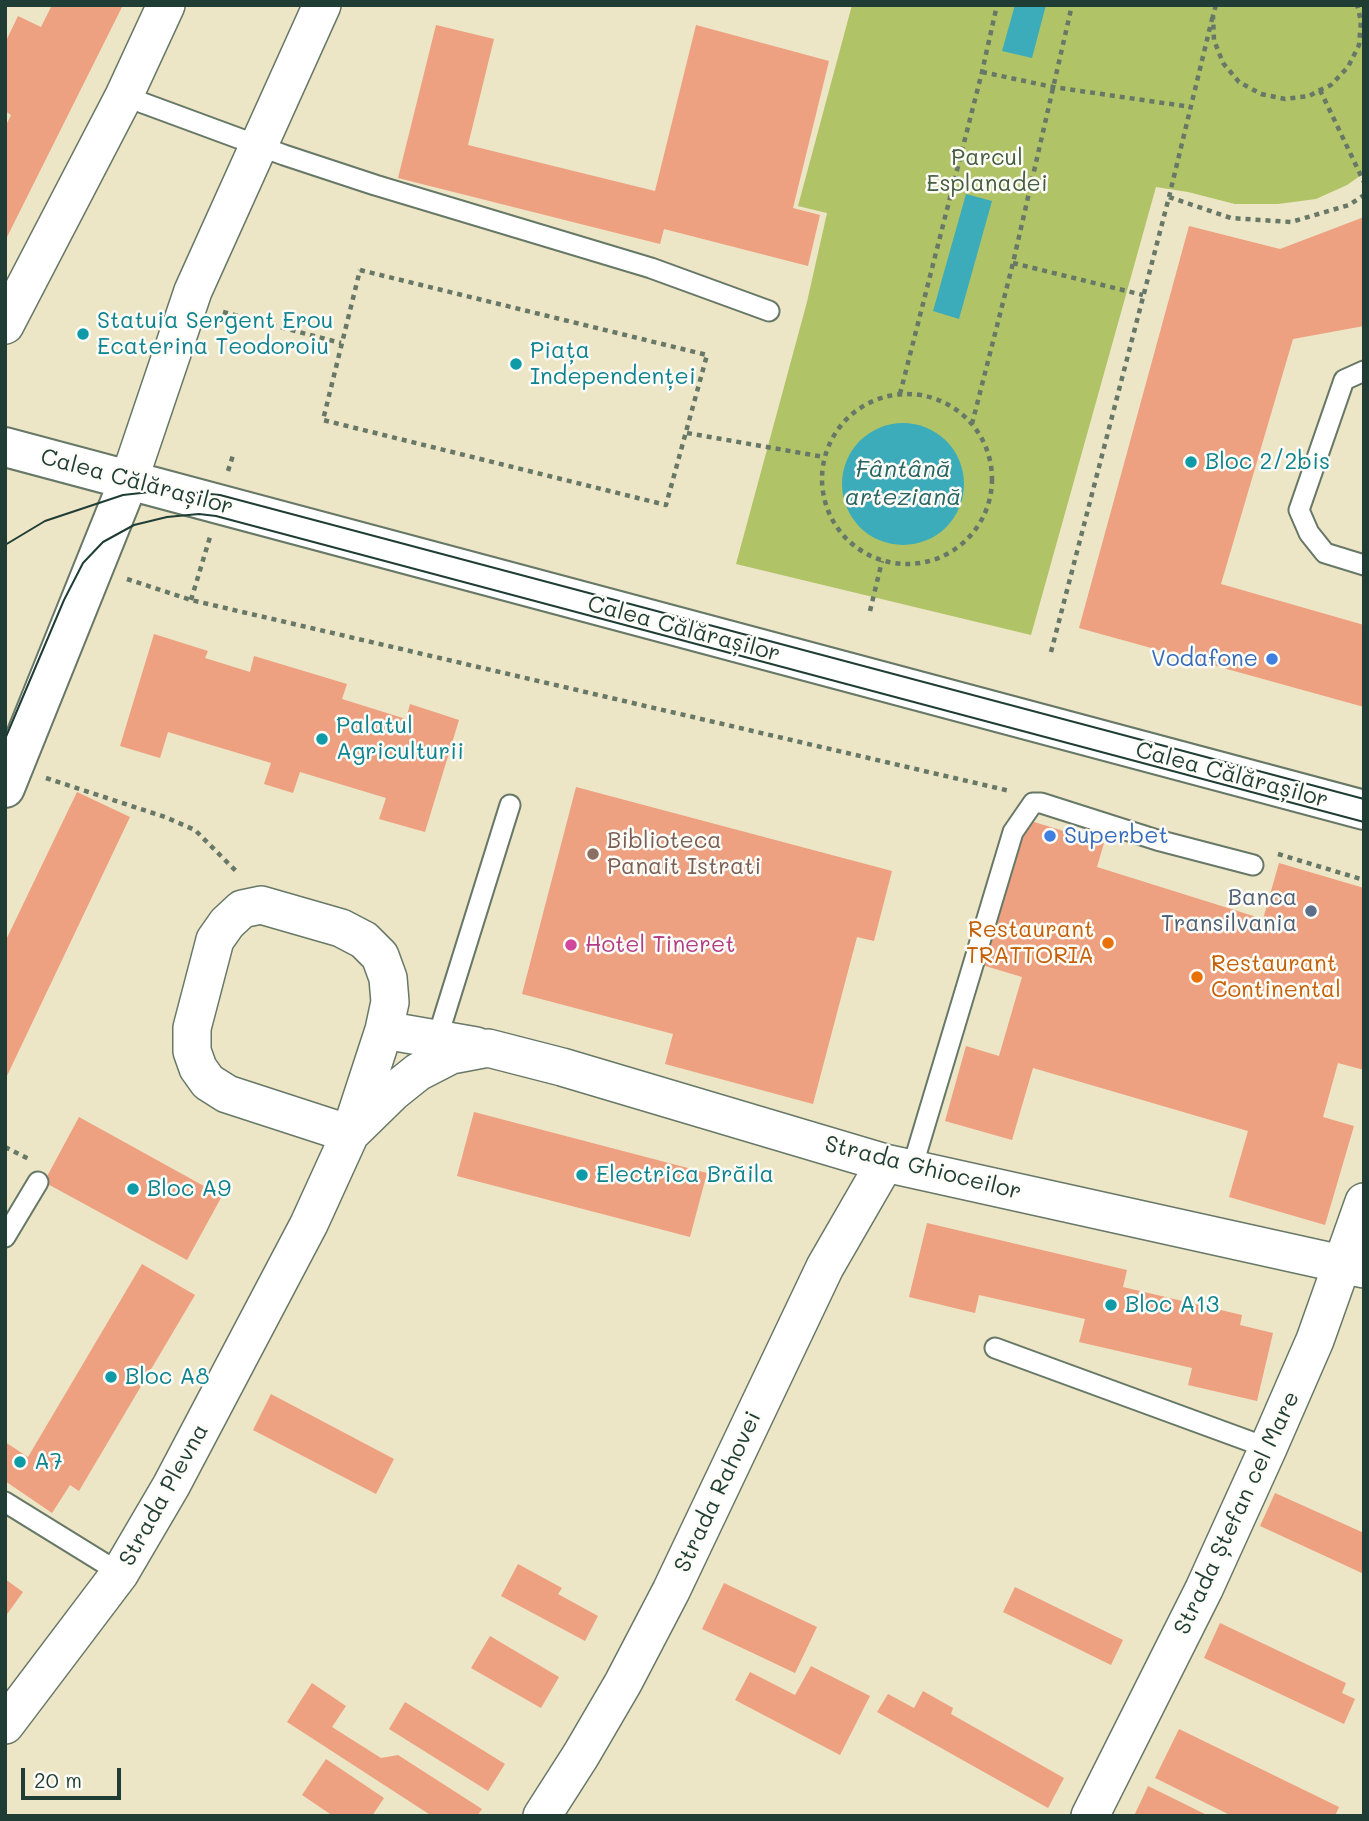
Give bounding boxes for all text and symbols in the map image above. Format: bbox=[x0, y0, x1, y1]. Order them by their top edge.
park label: Parcul Esplanadei bbox=[926, 144, 1048, 198]
place label: Statuia Sergent Erou Ecaterina Teodoroiu bbox=[97, 307, 333, 361]
marker: Statuia Sergent Erou Ecaterina Teodoroiu bbox=[75, 326, 91, 342]
place label: Piața Independenței bbox=[530, 337, 696, 391]
marker: Piața Independenței bbox=[508, 356, 524, 372]
street label: Calea Călărașilor bbox=[38, 443, 236, 521]
place label: Bloc 2/2bis bbox=[1205, 448, 1330, 476]
marker: Bloc 2/2bis bbox=[1183, 454, 1199, 470]
water label: Fântână arteziană bbox=[845, 456, 961, 512]
street label: Calea Călărașilor bbox=[585, 590, 783, 668]
place label: Vodafone bbox=[1151, 645, 1258, 673]
marker: Vodafone bbox=[1264, 651, 1280, 667]
place label: Palatul Agriculturii bbox=[336, 712, 464, 766]
marker: Palatul Agriculturii bbox=[314, 731, 330, 747]
street label: Calea Călărașilor bbox=[1133, 736, 1331, 814]
place label: Superbet bbox=[1064, 822, 1169, 850]
place label: Biblioteca Panait Istrati bbox=[607, 827, 761, 881]
marker: Superbet bbox=[1042, 828, 1058, 844]
marker: Biblioteca Panait Istrati bbox=[585, 846, 601, 862]
place label: Banca Transilvania bbox=[1161, 884, 1297, 938]
marker: Banca Transilvania bbox=[1303, 903, 1319, 919]
place label: Restaurant TRATTORIA bbox=[966, 916, 1094, 970]
place label: Hotel Tineret bbox=[585, 931, 735, 959]
marker: Restaurant TRATTORIA bbox=[1100, 935, 1116, 951]
marker: Hotel Tineret bbox=[563, 937, 579, 953]
place label: Restaurant Continental bbox=[1211, 950, 1341, 1004]
marker: Restaurant Continental bbox=[1189, 969, 1205, 985]
street label: Strada Ghioceilor bbox=[822, 1130, 1024, 1206]
place label: Electrica Brăila bbox=[596, 1161, 774, 1189]
marker: Electrica Brăila bbox=[574, 1167, 590, 1183]
place label: Bloc A9 bbox=[147, 1175, 231, 1203]
marker: Bloc A9 bbox=[125, 1181, 141, 1197]
place label: Bloc A13 bbox=[1125, 1291, 1219, 1319]
marker: Bloc A13 bbox=[1103, 1297, 1119, 1313]
place label: Bloc A8 bbox=[125, 1363, 209, 1391]
marker: Bloc A8 bbox=[103, 1369, 119, 1385]
street label: Strada Ștefan cel Mare bbox=[1168, 1387, 1306, 1639]
street label: Strada Rahovei bbox=[669, 1407, 767, 1577]
street label: Strada Plevna bbox=[114, 1419, 214, 1571]
place label: A7 bbox=[34, 1448, 63, 1476]
marker: A7 bbox=[12, 1454, 28, 1470]
scale bar bbox=[24, 1755, 124, 1799]
text: 20 m bbox=[34, 1766, 82, 1793]

